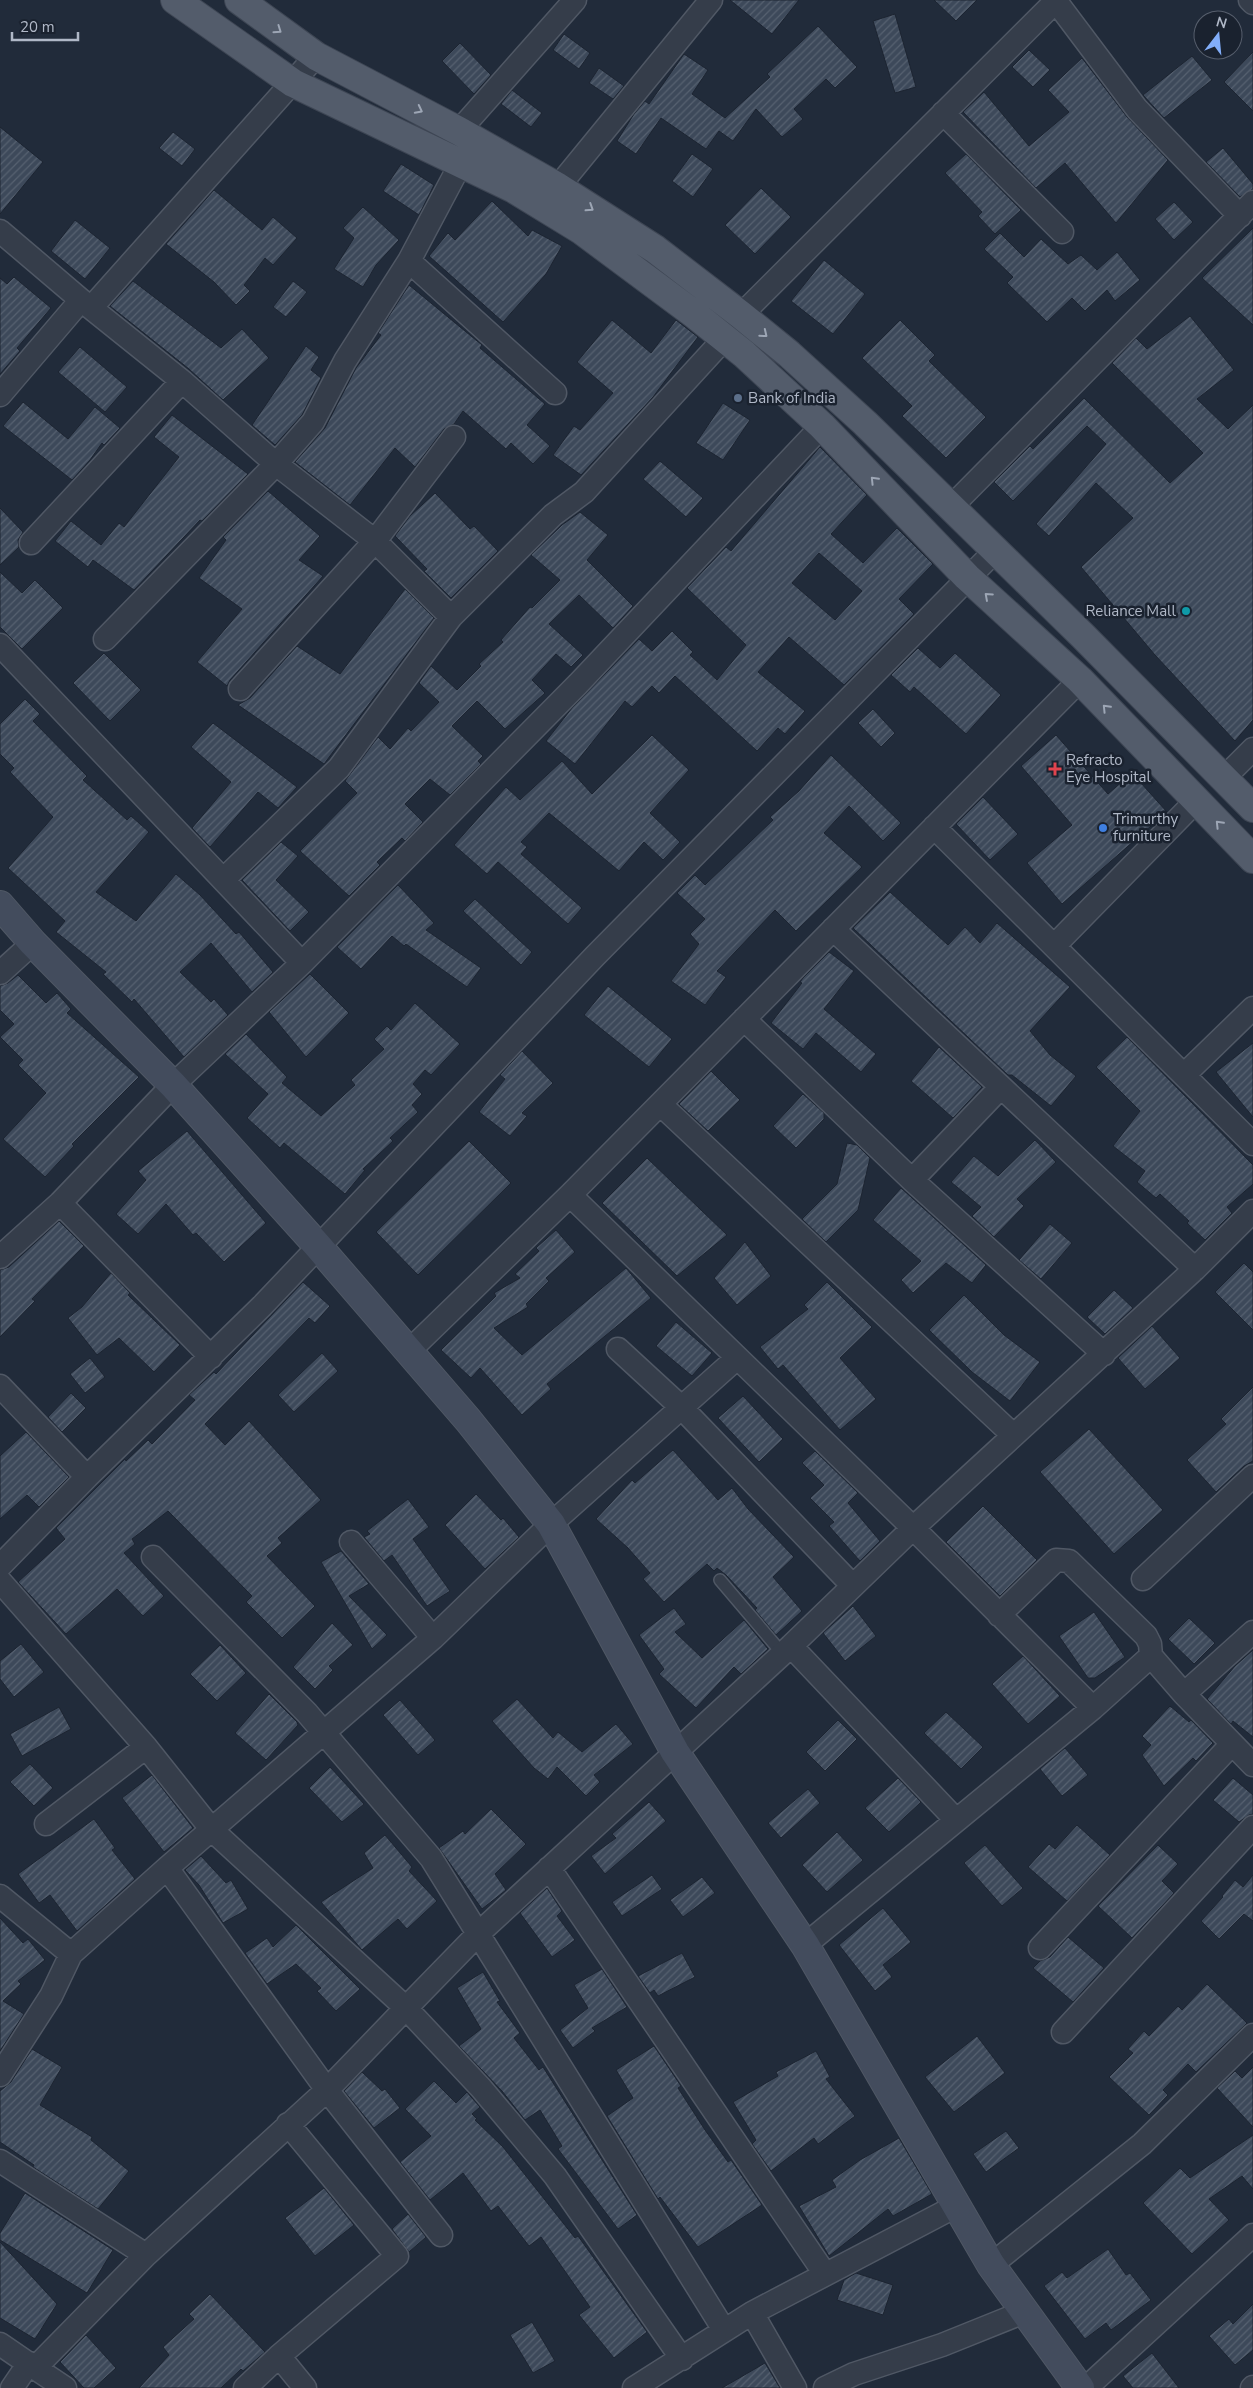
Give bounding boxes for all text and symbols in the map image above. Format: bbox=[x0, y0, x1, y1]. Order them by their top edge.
scale bar bbox=[12, 10, 79, 42]
north arrow bbox=[1193, 10, 1243, 60]
text: N bbox=[1214, 12, 1229, 34]
text: 20 m bbox=[20, 17, 55, 37]
one-way arrow bbox=[272, 24, 282, 33]
one-way arrow bbox=[413, 104, 422, 114]
one-way arrow bbox=[585, 201, 594, 211]
one-way arrow bbox=[758, 328, 767, 336]
place label: Bank of India bbox=[748, 388, 836, 408]
marker: Bank of India bbox=[732, 392, 744, 404]
one-way arrow bbox=[871, 477, 880, 486]
one-way arrow bbox=[984, 593, 993, 602]
place label: Reliance Mall bbox=[1085, 601, 1177, 621]
marker: Reliance Mall bbox=[1180, 605, 1192, 617]
one-way arrow bbox=[1103, 704, 1112, 713]
place label: Refracto Eye Hospital bbox=[1066, 750, 1151, 787]
marker: Refracto Eye Hospital bbox=[1048, 762, 1062, 776]
place label: Trimurthy furniture bbox=[1113, 809, 1178, 846]
one-way arrow bbox=[1216, 821, 1225, 830]
marker: Trimurthy furniture bbox=[1097, 822, 1109, 834]

